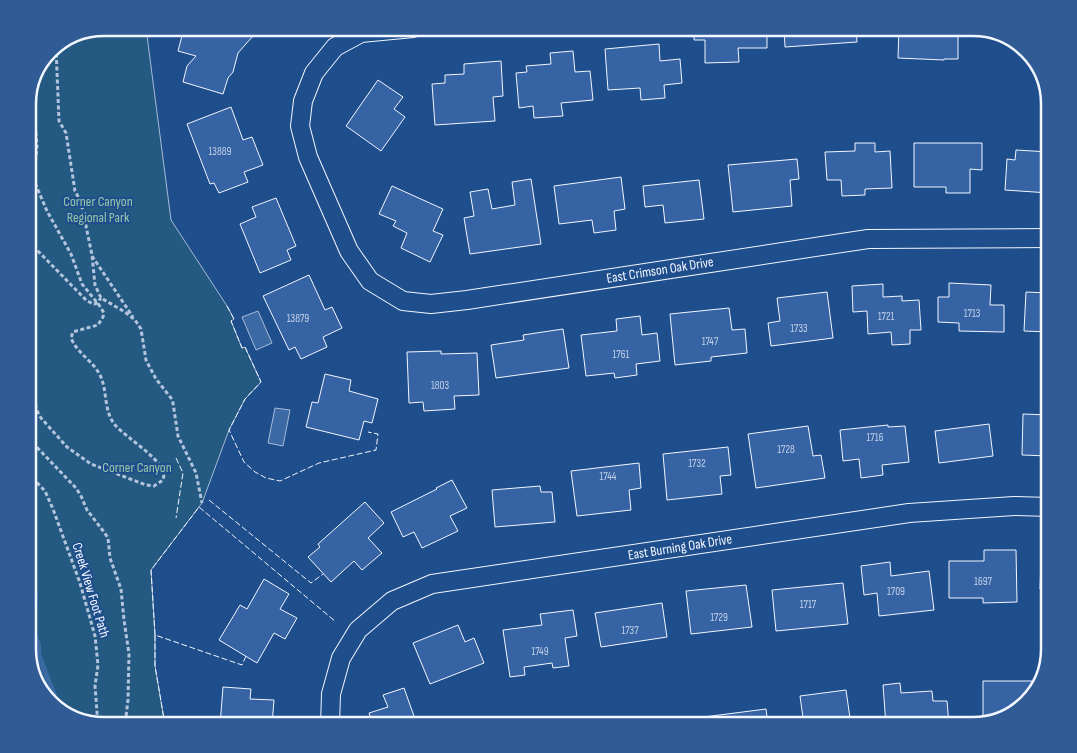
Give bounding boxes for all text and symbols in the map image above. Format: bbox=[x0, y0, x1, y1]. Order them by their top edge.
house number: 13889 bbox=[209, 145, 232, 158]
park label: Corner Canyon Regional Park bbox=[63, 193, 133, 226]
street label: East Crimson Oak Drive bbox=[605, 253, 715, 287]
house number: 1713 bbox=[964, 307, 981, 320]
house number: 1721 bbox=[878, 310, 894, 323]
house number: 13879 bbox=[287, 312, 309, 325]
house number: 1733 bbox=[790, 322, 808, 335]
house number: 1747 bbox=[702, 335, 719, 348]
house number: 1761 bbox=[613, 348, 630, 361]
house number: 1803 bbox=[431, 379, 449, 392]
house number: 1716 bbox=[867, 431, 884, 444]
house number: 1728 bbox=[777, 443, 795, 456]
house number: 1732 bbox=[688, 457, 706, 470]
park label: Corner Canyon bbox=[102, 459, 172, 476]
house number: 1744 bbox=[600, 470, 617, 483]
street label: East Burning Oak Drive bbox=[627, 530, 733, 564]
street label: Creek View Foot Path bbox=[68, 540, 114, 640]
house number: 1697 bbox=[974, 575, 993, 588]
house number: 1709 bbox=[887, 585, 905, 598]
house number: 1717 bbox=[800, 598, 817, 611]
house number: 1729 bbox=[710, 611, 728, 624]
house number: 1737 bbox=[621, 624, 639, 637]
house number: 1749 bbox=[531, 645, 549, 658]

